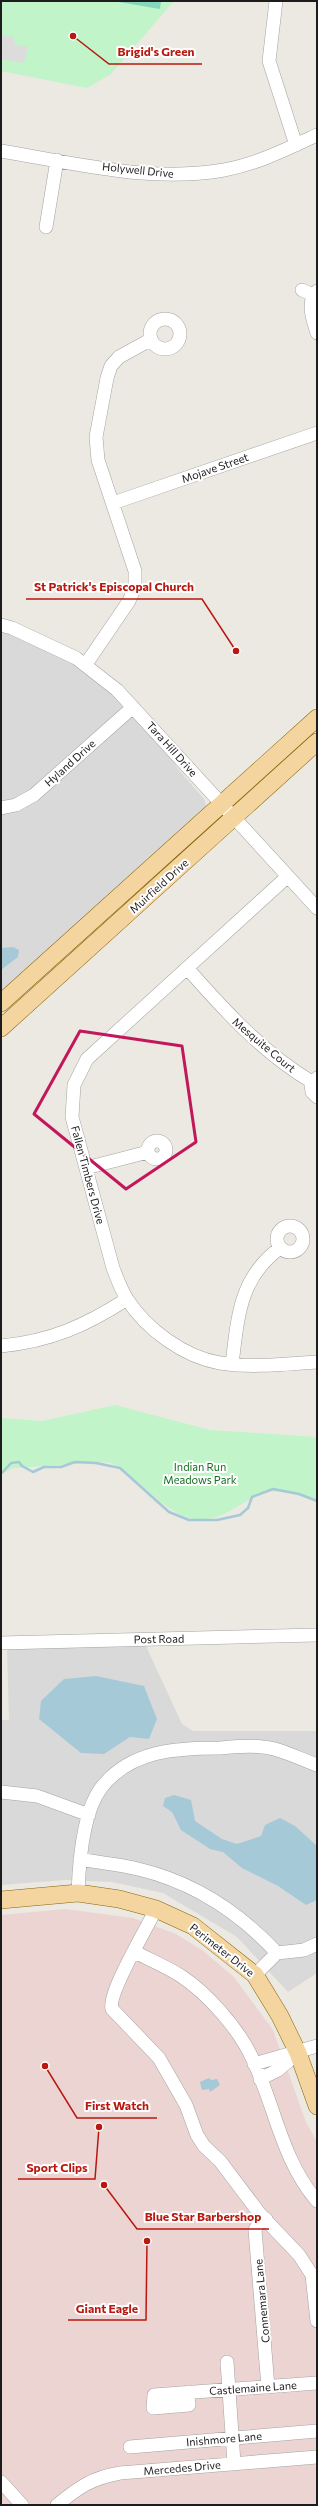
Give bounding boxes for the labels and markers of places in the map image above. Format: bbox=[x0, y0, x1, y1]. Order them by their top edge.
callout: Brigid's Green bbox=[109, 40, 202, 64]
callout: St Patrick's Episcopal Church bbox=[26, 575, 202, 599]
callout: First Watch bbox=[77, 2094, 157, 2118]
callout: Sport Clips bbox=[18, 2155, 95, 2179]
callout: Blue Star Barbershop bbox=[137, 2205, 269, 2229]
callout: Giant Eagle bbox=[68, 2296, 146, 2320]

